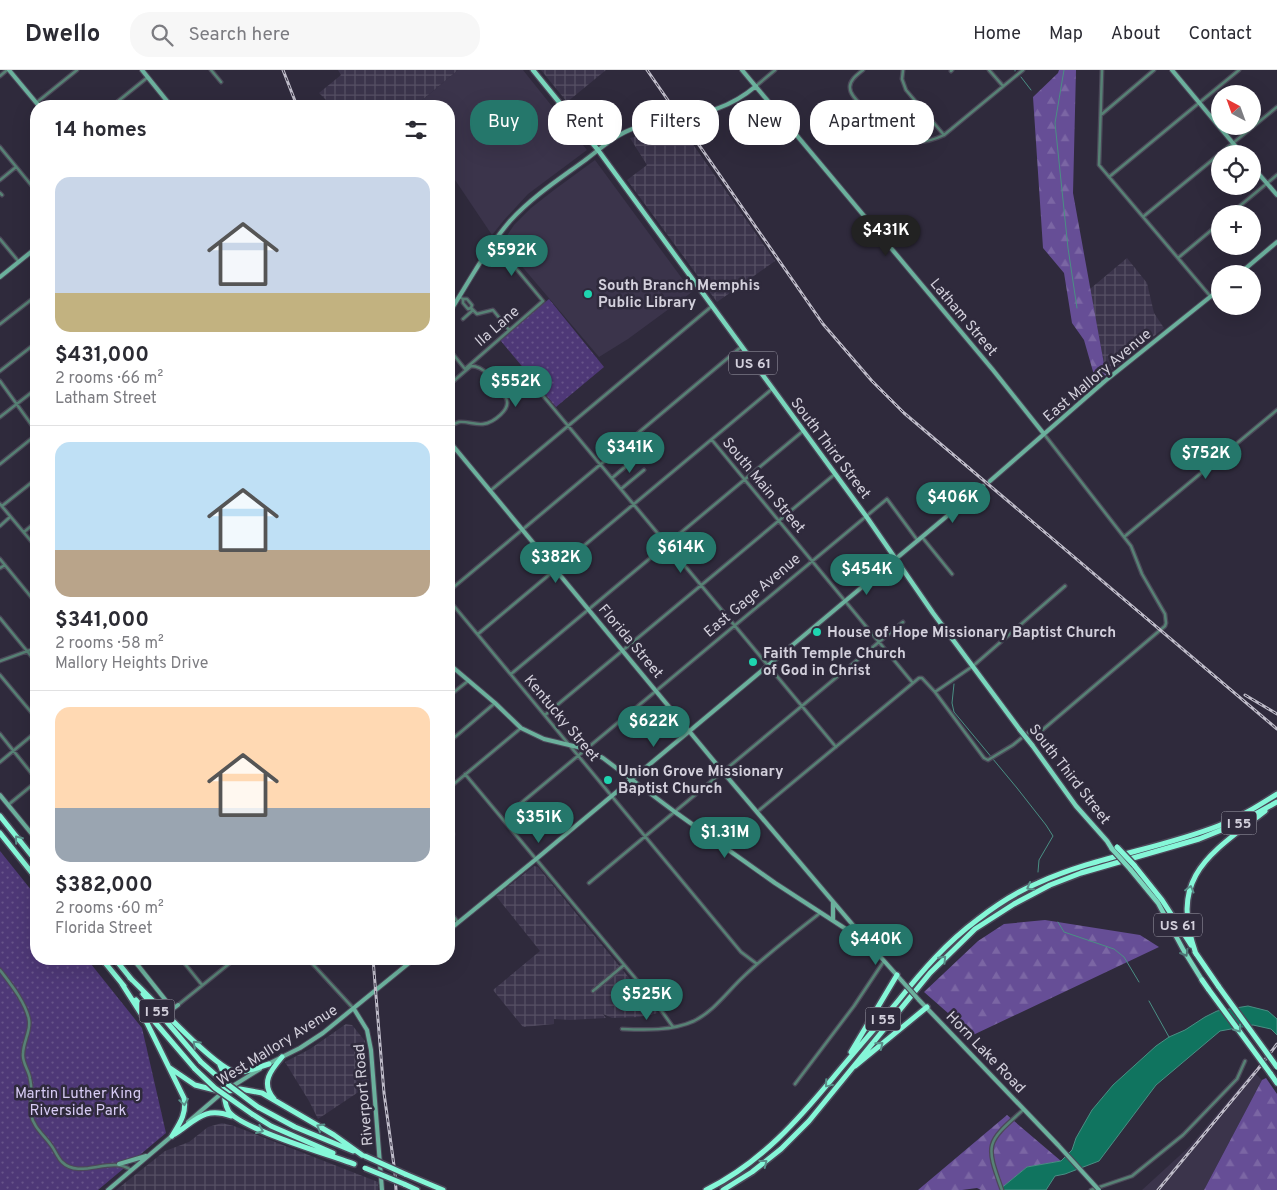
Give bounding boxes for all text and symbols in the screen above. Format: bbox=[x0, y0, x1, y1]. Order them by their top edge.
search box bbox=[130, 12, 480, 57]
text: Dwello bbox=[25, 20, 100, 50]
icon: search bbox=[148, 21, 176, 49]
text: Search here bbox=[188, 23, 290, 47]
text: Home bbox=[973, 23, 1021, 46]
text: Map bbox=[1049, 23, 1083, 46]
text: About bbox=[1111, 23, 1160, 46]
text: Contact bbox=[1188, 23, 1252, 46]
north arrow bbox=[1211, 85, 1261, 135]
map controls bbox=[1211, 85, 1261, 315]
chip: Buy bbox=[470, 100, 538, 145]
chip: Rent bbox=[548, 100, 622, 145]
chip: Filters bbox=[632, 100, 719, 145]
chip: New bbox=[729, 100, 800, 145]
chip: Apartment bbox=[810, 100, 934, 145]
icon: filters bbox=[402, 116, 430, 144]
text: 14 homes bbox=[55, 117, 147, 144]
button: locate bbox=[1211, 145, 1261, 195]
button: + bbox=[1211, 205, 1261, 255]
icon: home bbox=[198, 209, 288, 299]
pin: $431K bbox=[851, 214, 921, 257]
text: $431K bbox=[862, 221, 910, 241]
pin: $592K bbox=[477, 234, 547, 277]
text: $592K bbox=[487, 241, 537, 261]
button: − bbox=[1211, 265, 1261, 315]
street label: Latham Street bbox=[925, 275, 1001, 361]
place label: South Branch Memphis Public Library bbox=[598, 277, 760, 313]
marker: South Branch Memphis Public Library bbox=[582, 288, 594, 300]
street label: Ila Lane bbox=[472, 303, 524, 352]
street label: East Mallory Avenue bbox=[1040, 325, 1156, 427]
text: $431,000 bbox=[55, 342, 149, 369]
road number: US 61 bbox=[729, 352, 777, 374]
pin: $552K bbox=[481, 366, 551, 408]
text: 2 rooms · 66 m² bbox=[55, 369, 163, 389]
text: $552K bbox=[491, 372, 541, 392]
text: Latham Street bbox=[55, 389, 157, 409]
street label: South Third Street bbox=[786, 394, 874, 503]
pin: $341K bbox=[595, 432, 665, 474]
street label: South Main Street bbox=[717, 434, 809, 538]
text: $341K bbox=[606, 438, 654, 458]
pin: $752K bbox=[1171, 438, 1241, 480]
text: $752K bbox=[1181, 444, 1231, 464]
icon: home bbox=[198, 475, 288, 565]
pin: $406K bbox=[918, 482, 988, 524]
text: $406K bbox=[927, 488, 979, 508]
pin: $614K bbox=[646, 532, 716, 574]
text: $614K bbox=[657, 538, 705, 558]
pin: $382K bbox=[521, 542, 591, 584]
text: $382K bbox=[531, 548, 581, 568]
street label: East Gage Avenue bbox=[701, 550, 805, 642]
pin: $454K bbox=[832, 554, 902, 596]
text: $454K bbox=[841, 560, 893, 580]
street label: Florida Street bbox=[593, 601, 666, 683]
text: $341,000 bbox=[55, 607, 149, 634]
place label: House of Hope Missionary Baptist Church bbox=[827, 624, 1116, 643]
marker: House of Hope Missionary Baptist Church bbox=[811, 626, 823, 638]
text: 2 rooms · 58 m² bbox=[55, 634, 164, 654]
place label: Faith Temple Church of God in Christ bbox=[763, 645, 906, 681]
text: Mallory Heights Drive bbox=[55, 654, 208, 674]
marker: Faith Temple Church of God in Christ bbox=[747, 656, 759, 668]
street label: Kentucky Street bbox=[519, 672, 603, 766]
pin: $622K bbox=[619, 706, 689, 748]
text: $622K bbox=[629, 712, 679, 732]
street label: South Third Street bbox=[1024, 721, 1114, 829]
icon: home bbox=[198, 740, 288, 830]
place label: Union Grove Missionary Baptist Church bbox=[618, 763, 784, 799]
marker: Union Grove Missionary Baptist Church bbox=[602, 774, 614, 786]
pin: $351K bbox=[504, 802, 574, 844]
text: $351K bbox=[516, 808, 562, 828]
road number: I 55 bbox=[1222, 811, 1256, 834]
pin: $1.31M bbox=[684, 816, 766, 859]
text: $1.31M bbox=[701, 823, 749, 843]
one-way arrow bbox=[15, 835, 24, 844]
text: $382,000 bbox=[55, 872, 153, 899]
one-way arrow bbox=[1026, 881, 1035, 891]
one-way arrow bbox=[1184, 885, 1195, 894]
text: 2 rooms · 60 m² bbox=[55, 899, 164, 919]
road number: US 61 bbox=[1154, 914, 1202, 936]
text: Florida Street bbox=[55, 919, 152, 939]
pin: $440K bbox=[841, 924, 911, 966]
text: $440K bbox=[850, 930, 902, 950]
one-way arrow bbox=[1179, 948, 1189, 957]
one-way arrow bbox=[937, 956, 946, 965]
pin: $525K bbox=[612, 978, 682, 1021]
text: $525K bbox=[622, 985, 672, 1005]
road number: I 55 bbox=[140, 999, 174, 1022]
street label: West Mallory Avenue bbox=[214, 1001, 342, 1091]
road number: I 55 bbox=[866, 1008, 900, 1031]
street label: Horn Lake Road bbox=[941, 1008, 1029, 1098]
one-way arrow bbox=[1232, 1023, 1241, 1033]
one-way arrow bbox=[193, 1041, 202, 1050]
one-way arrow bbox=[875, 1041, 884, 1050]
street label: Riverport Road bbox=[351, 1043, 378, 1147]
one-way arrow bbox=[825, 1079, 834, 1088]
park label: Martin Luther King Riverside Park bbox=[15, 1085, 141, 1121]
one-way arrow bbox=[178, 1098, 188, 1107]
one-way arrow bbox=[316, 1123, 325, 1133]
one-way arrow bbox=[255, 1125, 263, 1135]
one-way arrow bbox=[758, 1159, 767, 1168]

